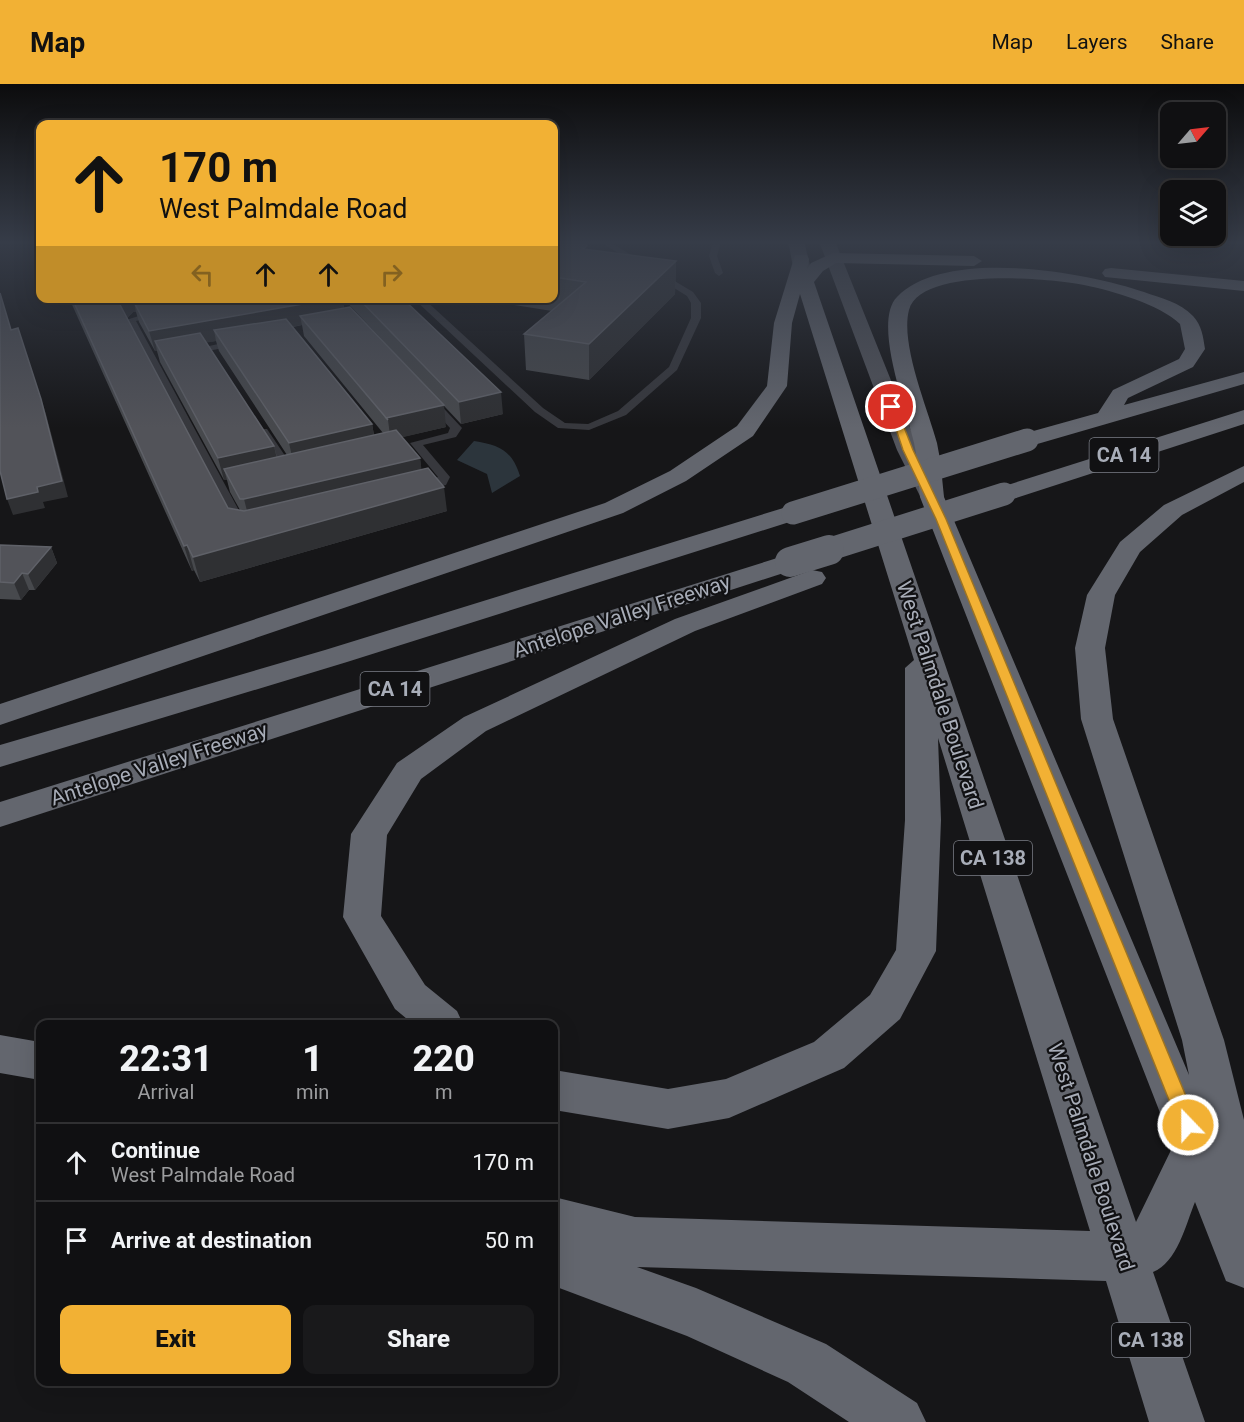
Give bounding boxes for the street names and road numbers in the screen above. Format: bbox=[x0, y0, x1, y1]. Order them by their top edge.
road number: CA 14 bbox=[1090, 438, 1158, 472]
street label: Antelope Valley Freeway bbox=[510, 570, 734, 662]
street label: West Palmdale Boulevard bbox=[892, 578, 988, 812]
road number: CA 14 bbox=[360, 672, 430, 706]
street label: Antelope Valley Freeway bbox=[47, 718, 271, 810]
road number: CA 138 bbox=[954, 841, 1032, 875]
street label: West Palmdale Boulevard bbox=[1043, 1040, 1139, 1274]
road number: CA 138 bbox=[1112, 1323, 1190, 1357]

